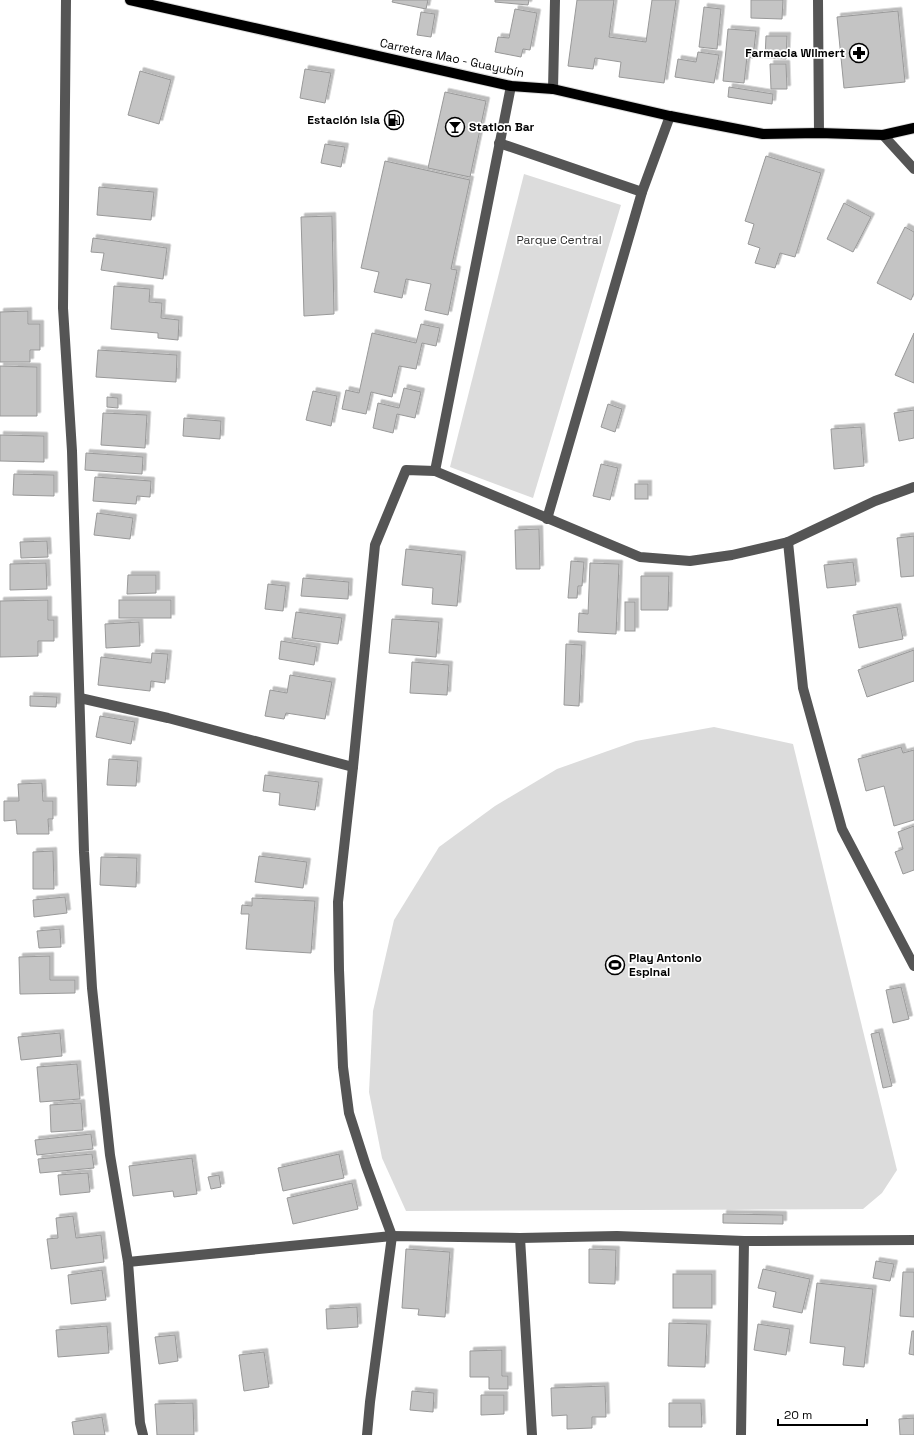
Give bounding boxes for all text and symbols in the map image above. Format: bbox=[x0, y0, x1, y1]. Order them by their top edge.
street label: Carretera Mao - Guayubín bbox=[378, 35, 526, 81]
pharmacy icon: Farmacia Wilmert bbox=[848, 42, 870, 64]
place label: Farmacia Wilmert bbox=[745, 45, 845, 61]
fuel station icon: Estación Isla bbox=[383, 109, 405, 131]
place label: Estación Isla bbox=[307, 112, 380, 128]
bar icon: Station Bar bbox=[444, 116, 466, 138]
place label: Station Bar bbox=[469, 119, 535, 135]
park label: Parque Central bbox=[516, 232, 602, 248]
place label: Play Antonio Espinal bbox=[629, 950, 702, 980]
sports icon: Play Antonio Espinal bbox=[604, 954, 626, 976]
scale bar bbox=[778, 1401, 867, 1427]
text: 20 m bbox=[784, 1407, 812, 1423]

